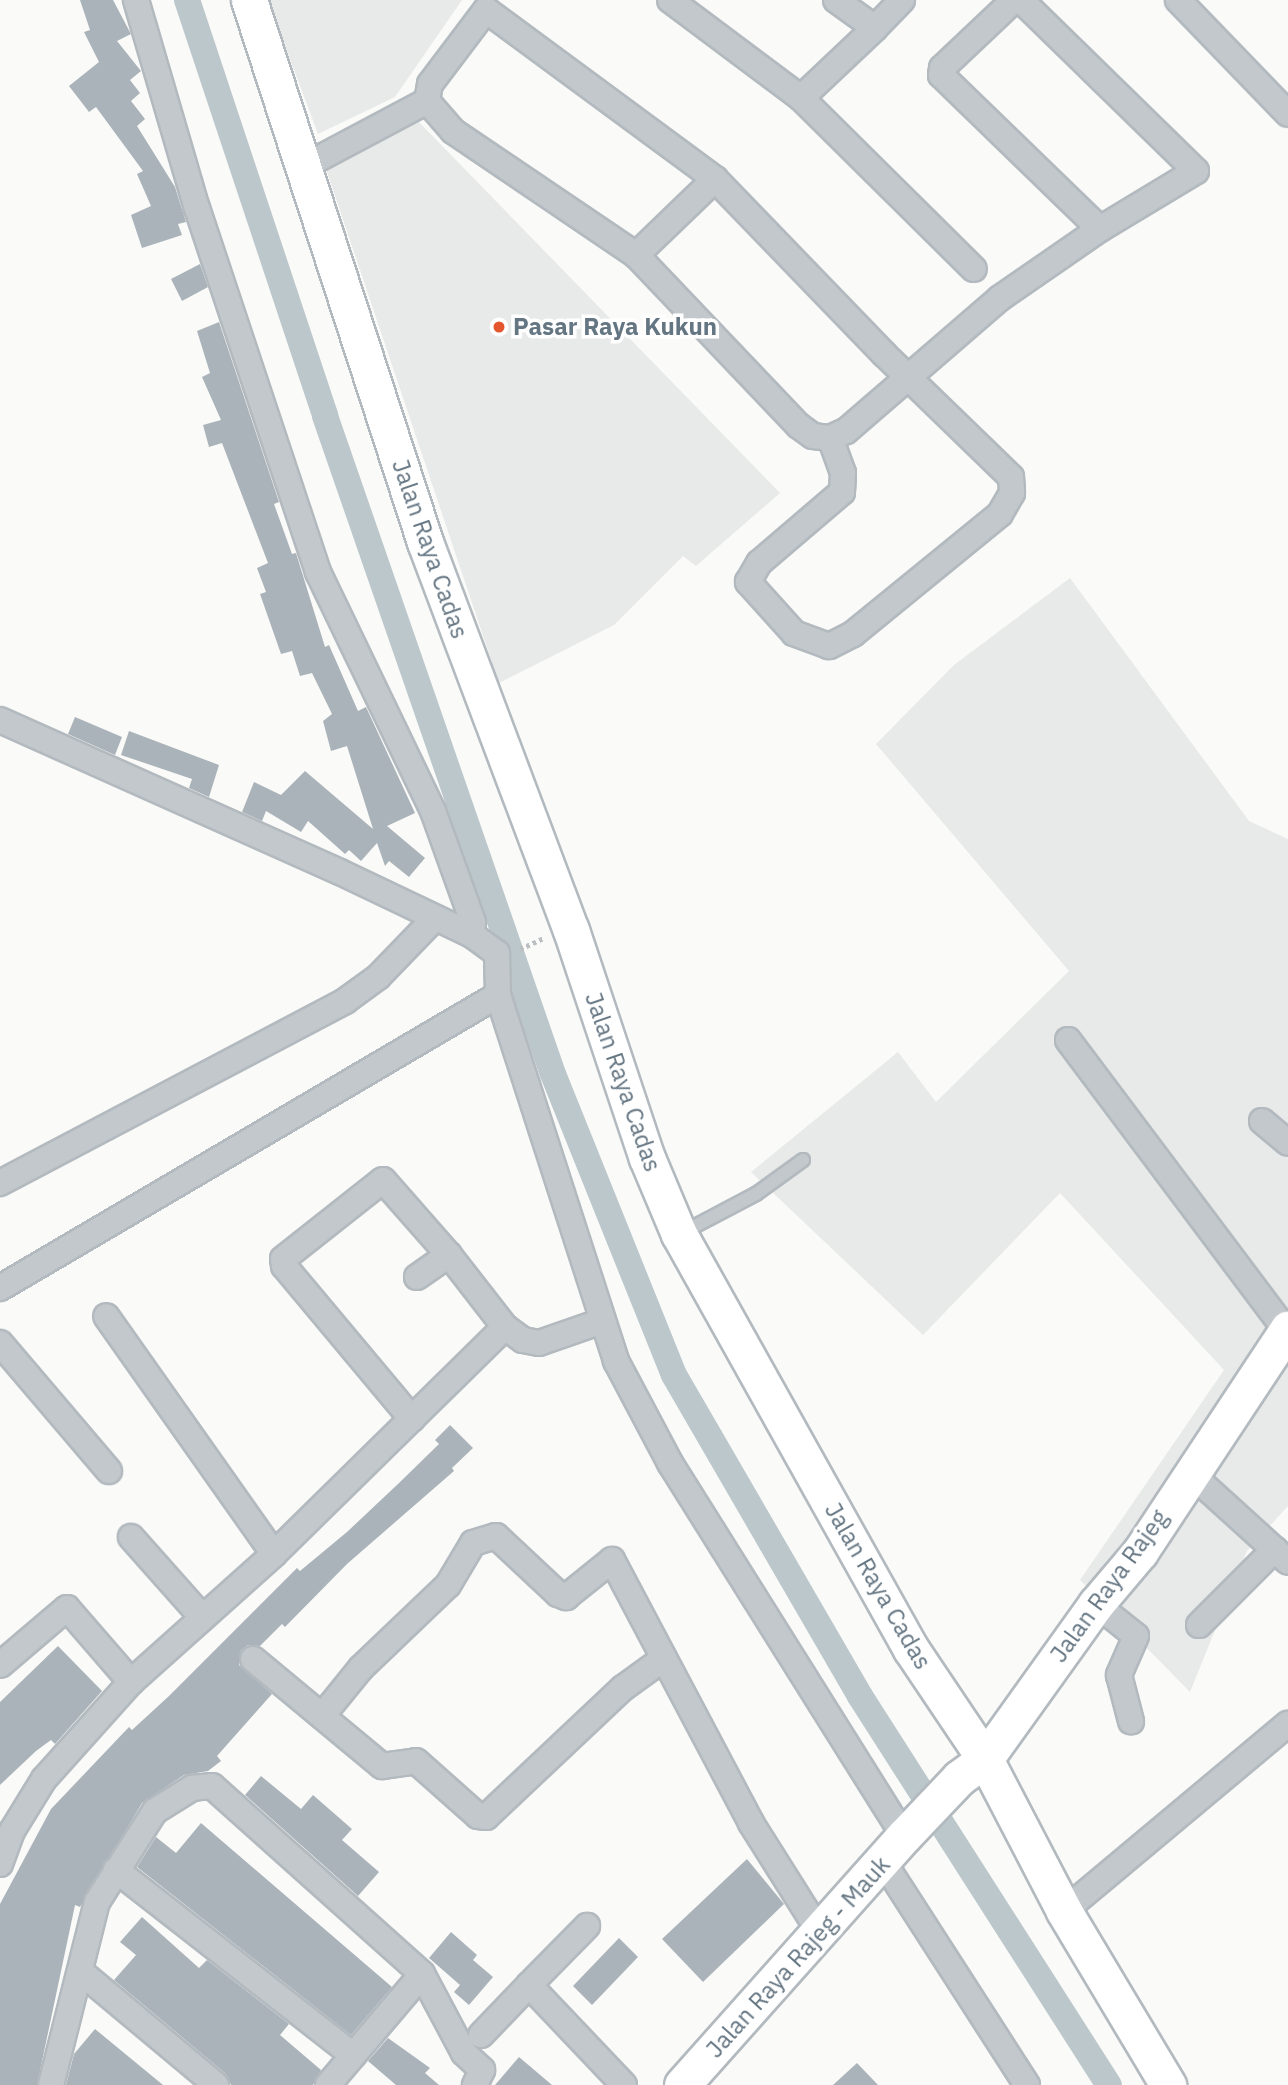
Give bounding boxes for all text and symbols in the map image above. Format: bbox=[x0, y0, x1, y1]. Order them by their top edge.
place label: Pasar Raya Kukun bbox=[513, 313, 717, 341]
marker: Pasar Raya Kukun bbox=[491, 319, 507, 335]
street label: Jalan Raya Cadas bbox=[386, 456, 474, 642]
street label: Jalan Raya Cadas bbox=[579, 989, 667, 1175]
street label: Jalan Raya Cadas bbox=[819, 1497, 937, 1675]
street label: Jalan Raya Rajeg bbox=[1044, 1504, 1174, 1668]
street label: Jalan Raya Rajeg - Mauk bbox=[700, 1850, 896, 2064]

